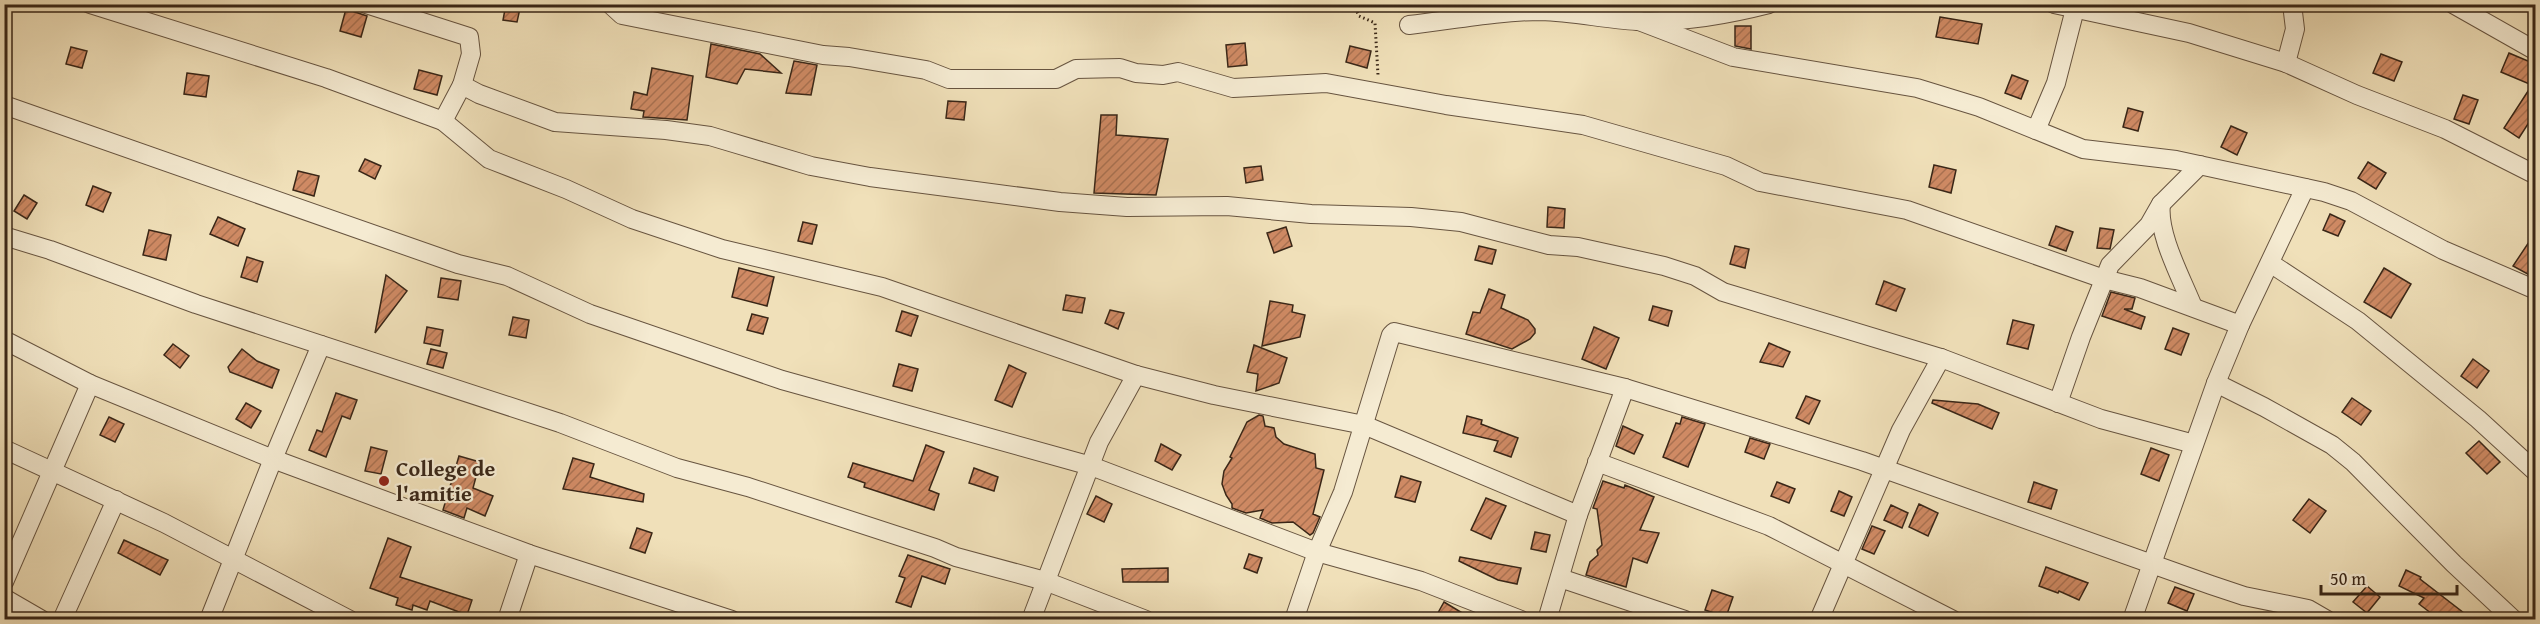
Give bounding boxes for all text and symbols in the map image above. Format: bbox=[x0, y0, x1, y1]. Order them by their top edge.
place label: College de l'amitie bbox=[396, 452, 495, 509]
marker: College de l'amitie bbox=[377, 474, 391, 488]
scale bar bbox=[2321, 558, 2458, 596]
text: 50 m bbox=[2330, 565, 2366, 592]

